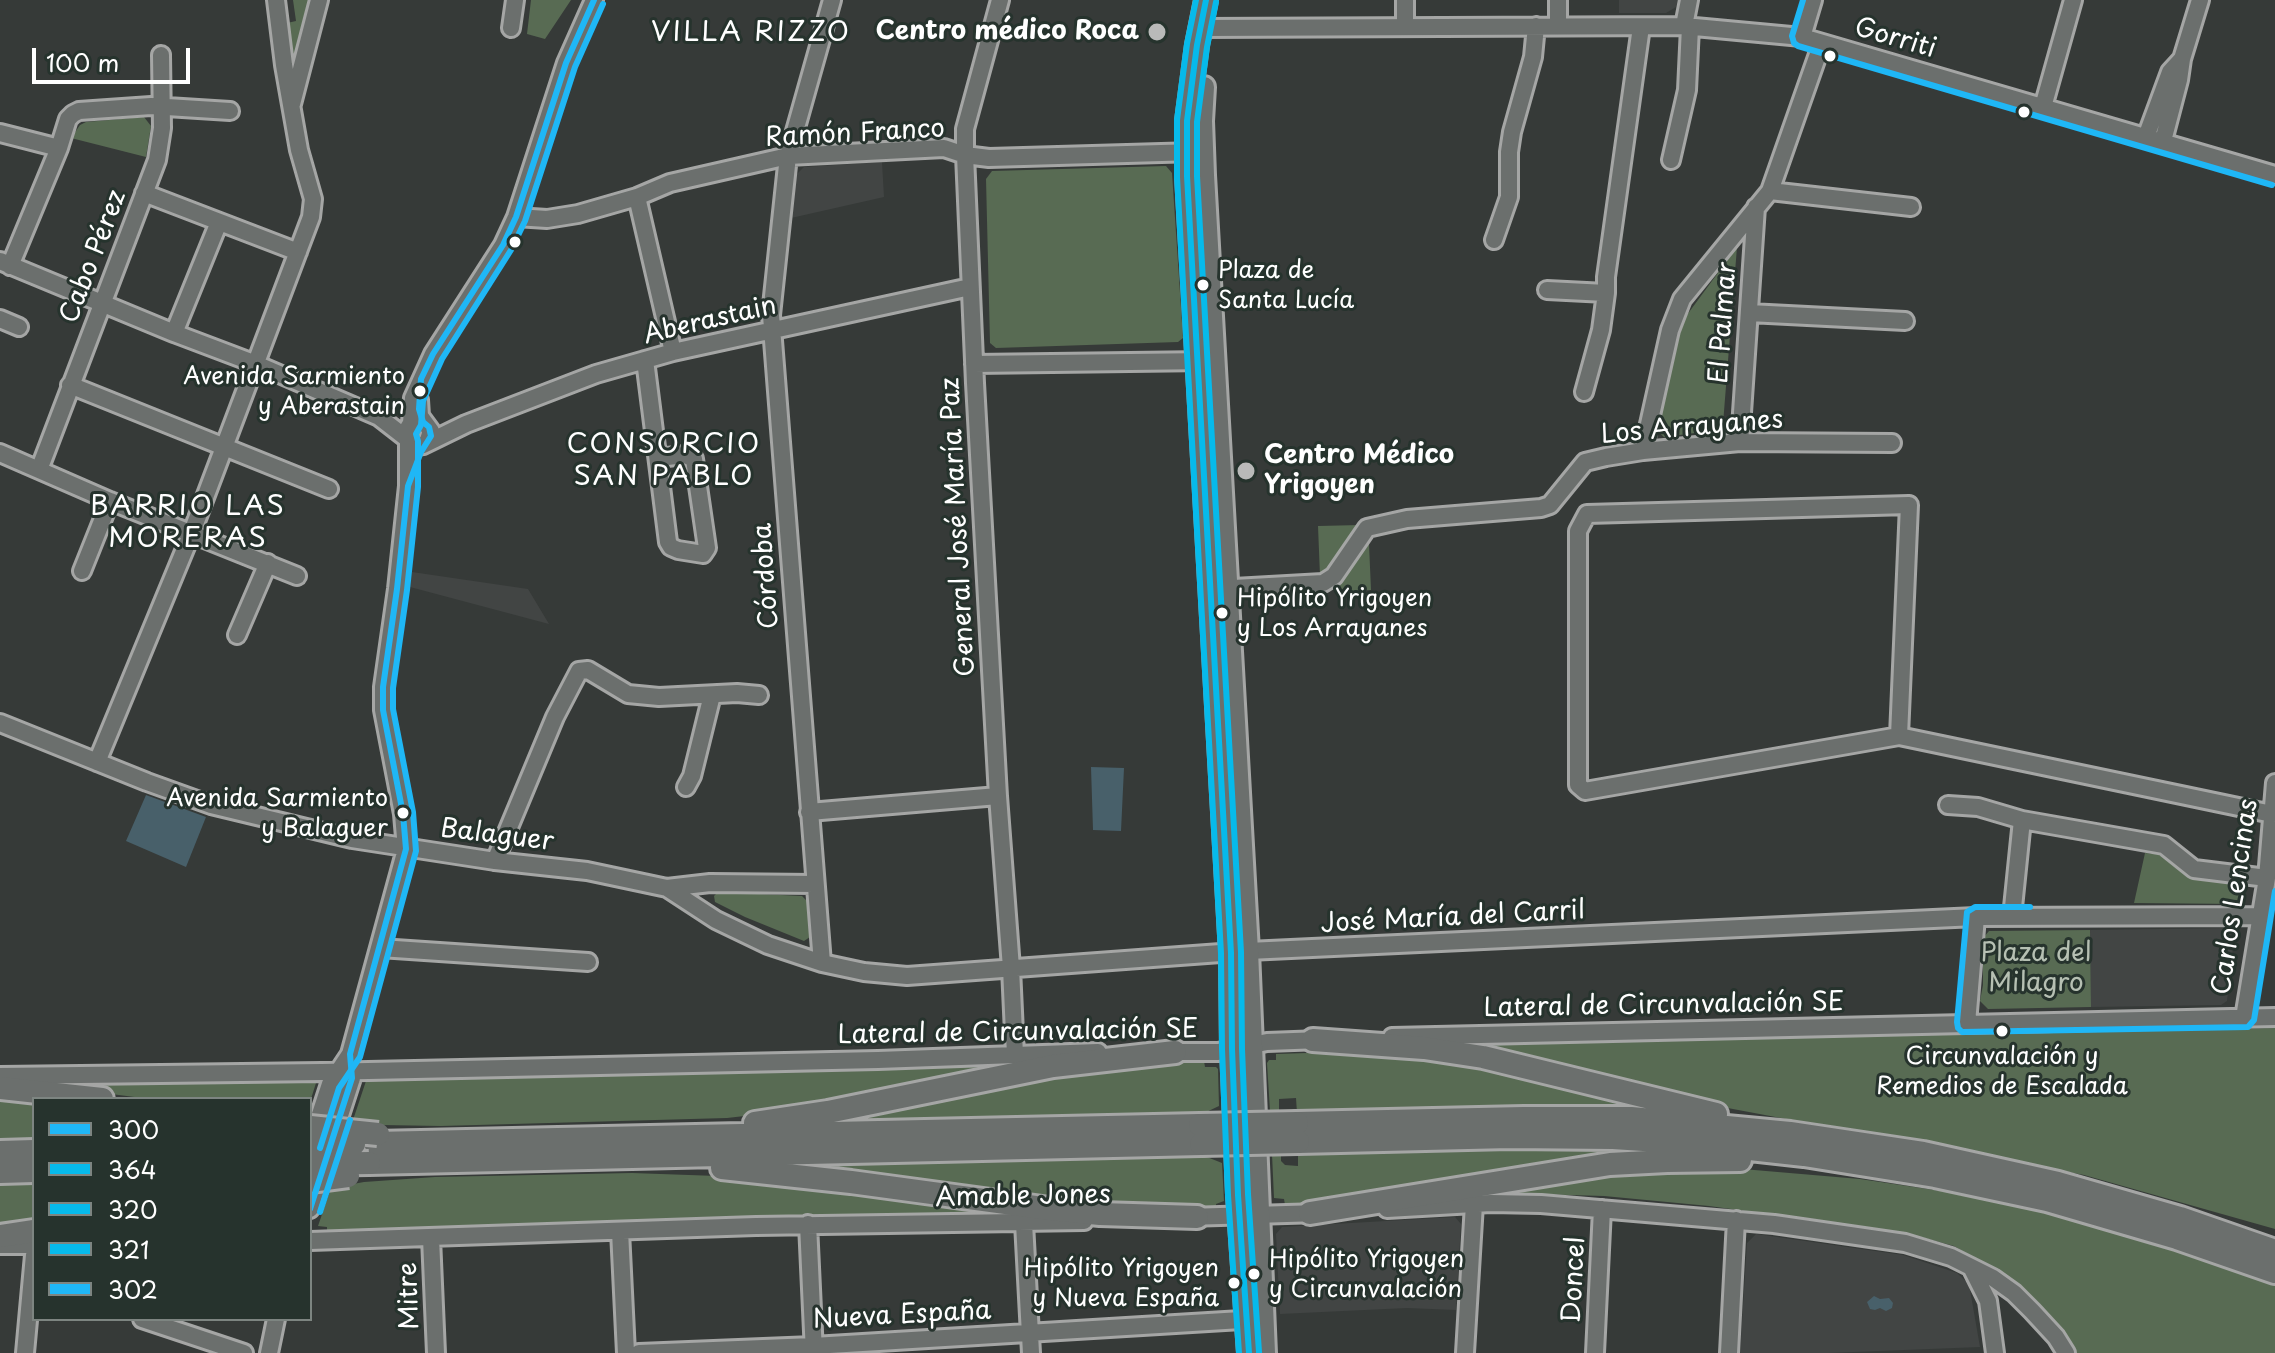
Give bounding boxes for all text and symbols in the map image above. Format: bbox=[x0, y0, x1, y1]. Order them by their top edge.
street label: Gorriti bbox=[1851, 13, 1939, 65]
district label: VILLA RIZZO bbox=[653, 16, 849, 50]
place label: Centro médico Roca bbox=[875, 16, 1139, 48]
marker: Centro médico Roca bbox=[1146, 21, 1168, 43]
scale bar bbox=[36, 32, 194, 82]
text: 100 m bbox=[46, 44, 119, 80]
unlabelled marker bbox=[1822, 48, 1838, 64]
unlabelled marker bbox=[2016, 104, 2032, 120]
street label: Ramón Franco bbox=[764, 114, 946, 154]
street label: Cabo Pérez bbox=[54, 186, 134, 328]
unlabelled marker bbox=[507, 234, 523, 250]
place label: Plaza de Santa Lucía bbox=[1218, 257, 1354, 313]
street label: El Palmar bbox=[1704, 261, 1744, 385]
marker: Plaza de Santa Lucía bbox=[1195, 277, 1211, 293]
street label: Aberastain bbox=[640, 291, 780, 351]
place label: Avenida Sarmiento y Aberastain bbox=[183, 363, 405, 419]
street label: General José María Paz bbox=[936, 377, 982, 677]
marker: Avenida Sarmiento y Aberastain bbox=[412, 383, 428, 399]
street label: Los Arrayanes bbox=[1599, 404, 1785, 452]
district label: CONSORCIO SAN PABLO bbox=[568, 428, 760, 494]
place label: Centro Médico Yrigoyen bbox=[1264, 440, 1454, 502]
marker: Centro Médico Yrigoyen bbox=[1235, 460, 1257, 482]
district label: BARRIO LAS MORERAS bbox=[90, 490, 286, 556]
street label: Córdoba bbox=[748, 522, 786, 630]
place label: Hipólito Yrigoyen y Los Arrayanes bbox=[1237, 585, 1432, 641]
marker: Hipólito Yrigoyen y Los Arrayanes bbox=[1214, 605, 1230, 621]
place label: Avenida Sarmiento y Balaguer bbox=[166, 785, 388, 841]
street label: Carlos Lencinas bbox=[2207, 797, 2265, 997]
marker: Avenida Sarmiento y Balaguer bbox=[395, 805, 411, 821]
street label: Balaguer bbox=[438, 814, 556, 858]
street label: José María del Carril bbox=[1320, 895, 1586, 941]
park label: Plaza del Milagro bbox=[1980, 938, 2092, 1000]
street label: Lateral de Circunvalación SE bbox=[1483, 987, 1845, 1025]
street label: Lateral de Circunvalación SE bbox=[837, 1014, 1199, 1052]
marker: Circunvalación y Remedios de Escalada bbox=[1994, 1023, 2010, 1039]
place label: Circunvalación y Remedios de Escalada bbox=[1876, 1043, 2128, 1099]
legend bbox=[32, 1097, 312, 1321]
text: 300 bbox=[108, 1111, 159, 1147]
text: 364 bbox=[108, 1151, 157, 1187]
street label: Amable Jones bbox=[935, 1180, 1111, 1214]
text: 320 bbox=[108, 1191, 158, 1227]
text: 321 bbox=[108, 1231, 149, 1267]
street label: Doncel bbox=[1557, 1236, 1593, 1324]
place label: Hipólito Yrigoyen y Circunvalación bbox=[1269, 1246, 1464, 1302]
place label: Hipólito Yrigoyen y Nueva España bbox=[1024, 1255, 1219, 1311]
street label: Mitre bbox=[393, 1262, 427, 1330]
marker: Hipólito Yrigoyen y Circunvalación bbox=[1246, 1266, 1262, 1282]
text: 302 bbox=[108, 1271, 158, 1307]
marker: Hipólito Yrigoyen y Nueva España bbox=[1226, 1275, 1242, 1291]
street label: Nueva España bbox=[812, 1296, 992, 1336]

